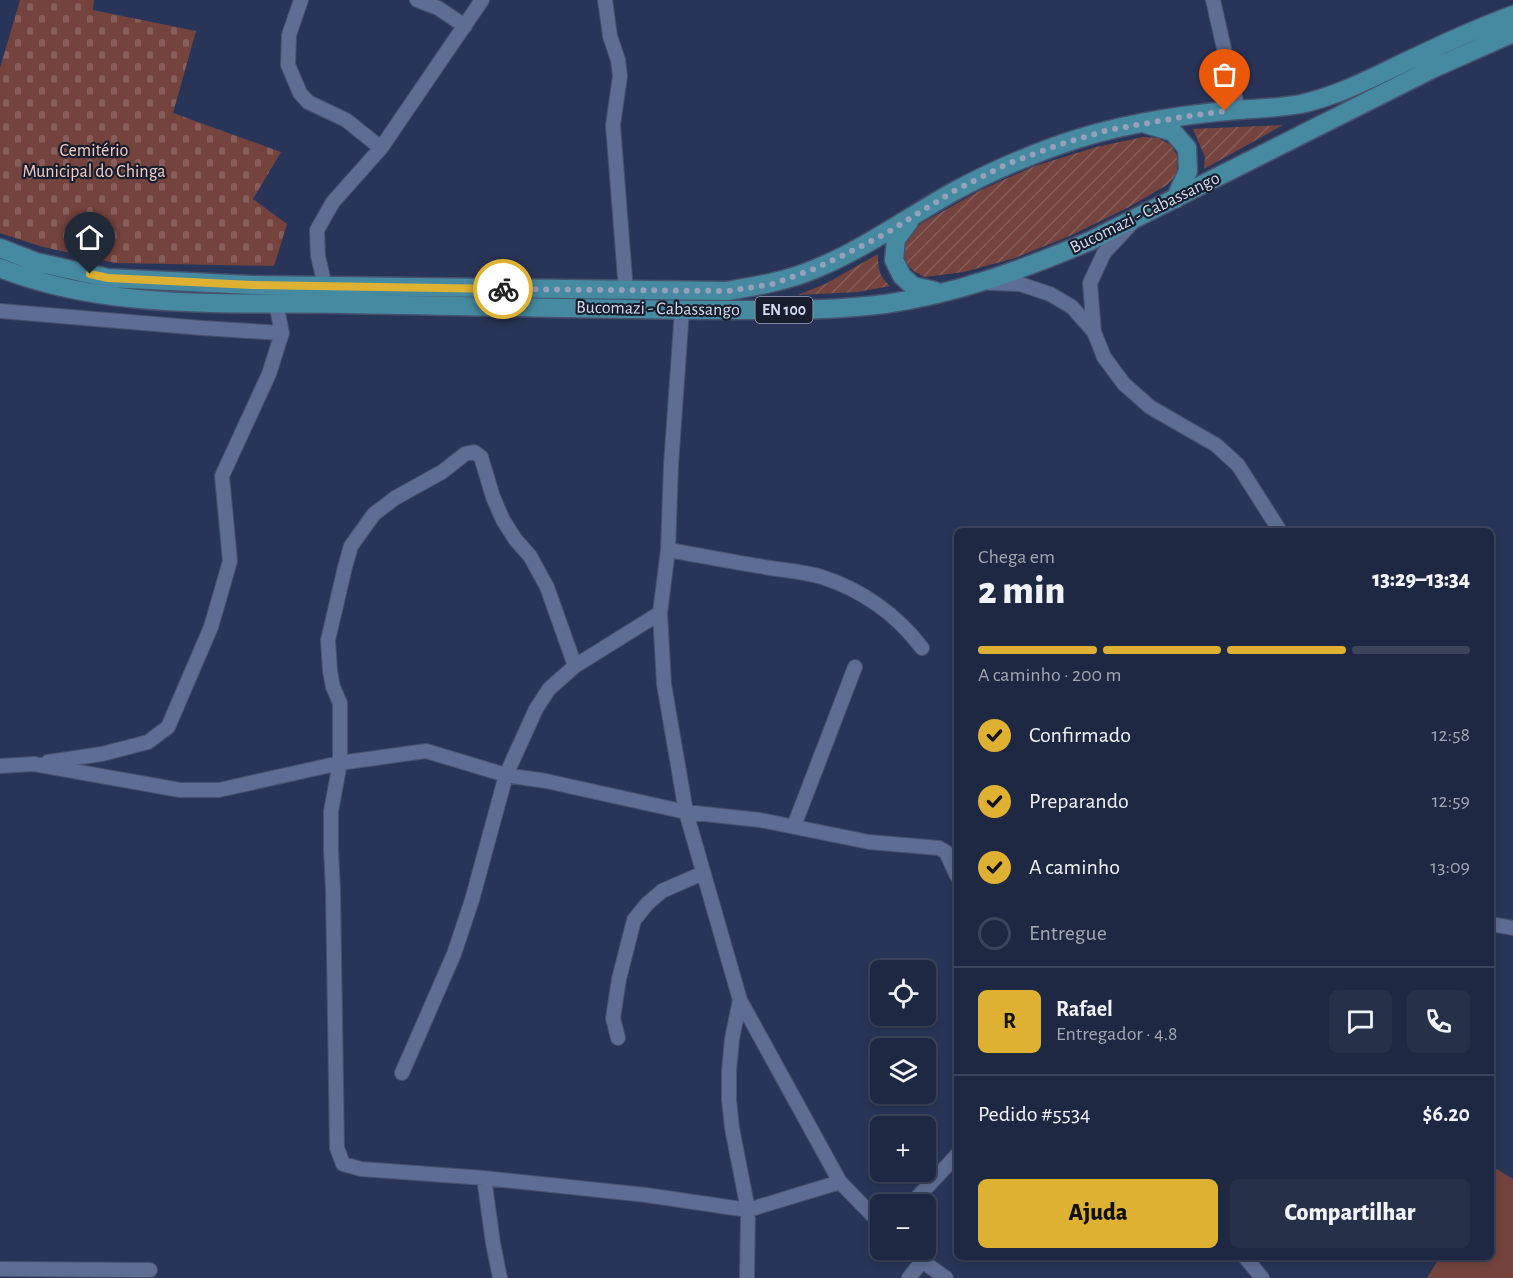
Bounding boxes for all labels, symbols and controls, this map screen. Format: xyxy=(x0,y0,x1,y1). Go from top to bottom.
pin xyxy=(1199,49,1250,111)
icon: bag xyxy=(1208,58,1241,91)
park label: Cemitério Municipal do Chinga xyxy=(22,142,166,181)
street label: Bucomazi - Cabassango xyxy=(1067,169,1223,257)
pin xyxy=(64,212,115,274)
icon: home xyxy=(73,221,106,254)
courier xyxy=(473,259,533,319)
icon: bike xyxy=(487,273,520,306)
road number: EN 100 xyxy=(756,297,812,323)
street label: Bucomazi - Cabassango xyxy=(576,299,740,319)
text: Chega em xyxy=(978,547,1055,567)
text: 13:29–13:34 xyxy=(1372,568,1470,590)
text: 2 min xyxy=(978,572,1065,611)
text: A caminho · 200 m xyxy=(978,665,1121,685)
icon: check xyxy=(978,719,1011,752)
text: Confirmado xyxy=(1029,724,1131,746)
text: 12:58 xyxy=(1432,725,1470,745)
icon: check xyxy=(978,785,1011,818)
text: Preparando xyxy=(1029,790,1129,812)
text: 12:59 xyxy=(1432,791,1470,811)
icon: check xyxy=(978,851,1011,884)
text: A caminho xyxy=(1029,856,1120,878)
text: 13:09 xyxy=(1430,857,1470,877)
text: Entregue xyxy=(1029,922,1107,944)
map controls xyxy=(870,960,936,1260)
button: locate xyxy=(870,960,936,1026)
button: chat xyxy=(1329,990,1392,1053)
button: phone xyxy=(1407,990,1470,1053)
text: Rafael xyxy=(1056,998,1113,1020)
text: R xyxy=(1003,1010,1016,1032)
text: Entregador · 4.8 xyxy=(1056,1024,1178,1044)
button: layers xyxy=(870,1038,936,1104)
text: Pedido #5534 xyxy=(978,1103,1091,1125)
text: $6.20 xyxy=(1423,1103,1470,1125)
button: + xyxy=(870,1116,936,1182)
button: Ajuda xyxy=(978,1179,1218,1248)
button: Compartilhar xyxy=(1230,1179,1470,1248)
button: − xyxy=(870,1194,936,1260)

